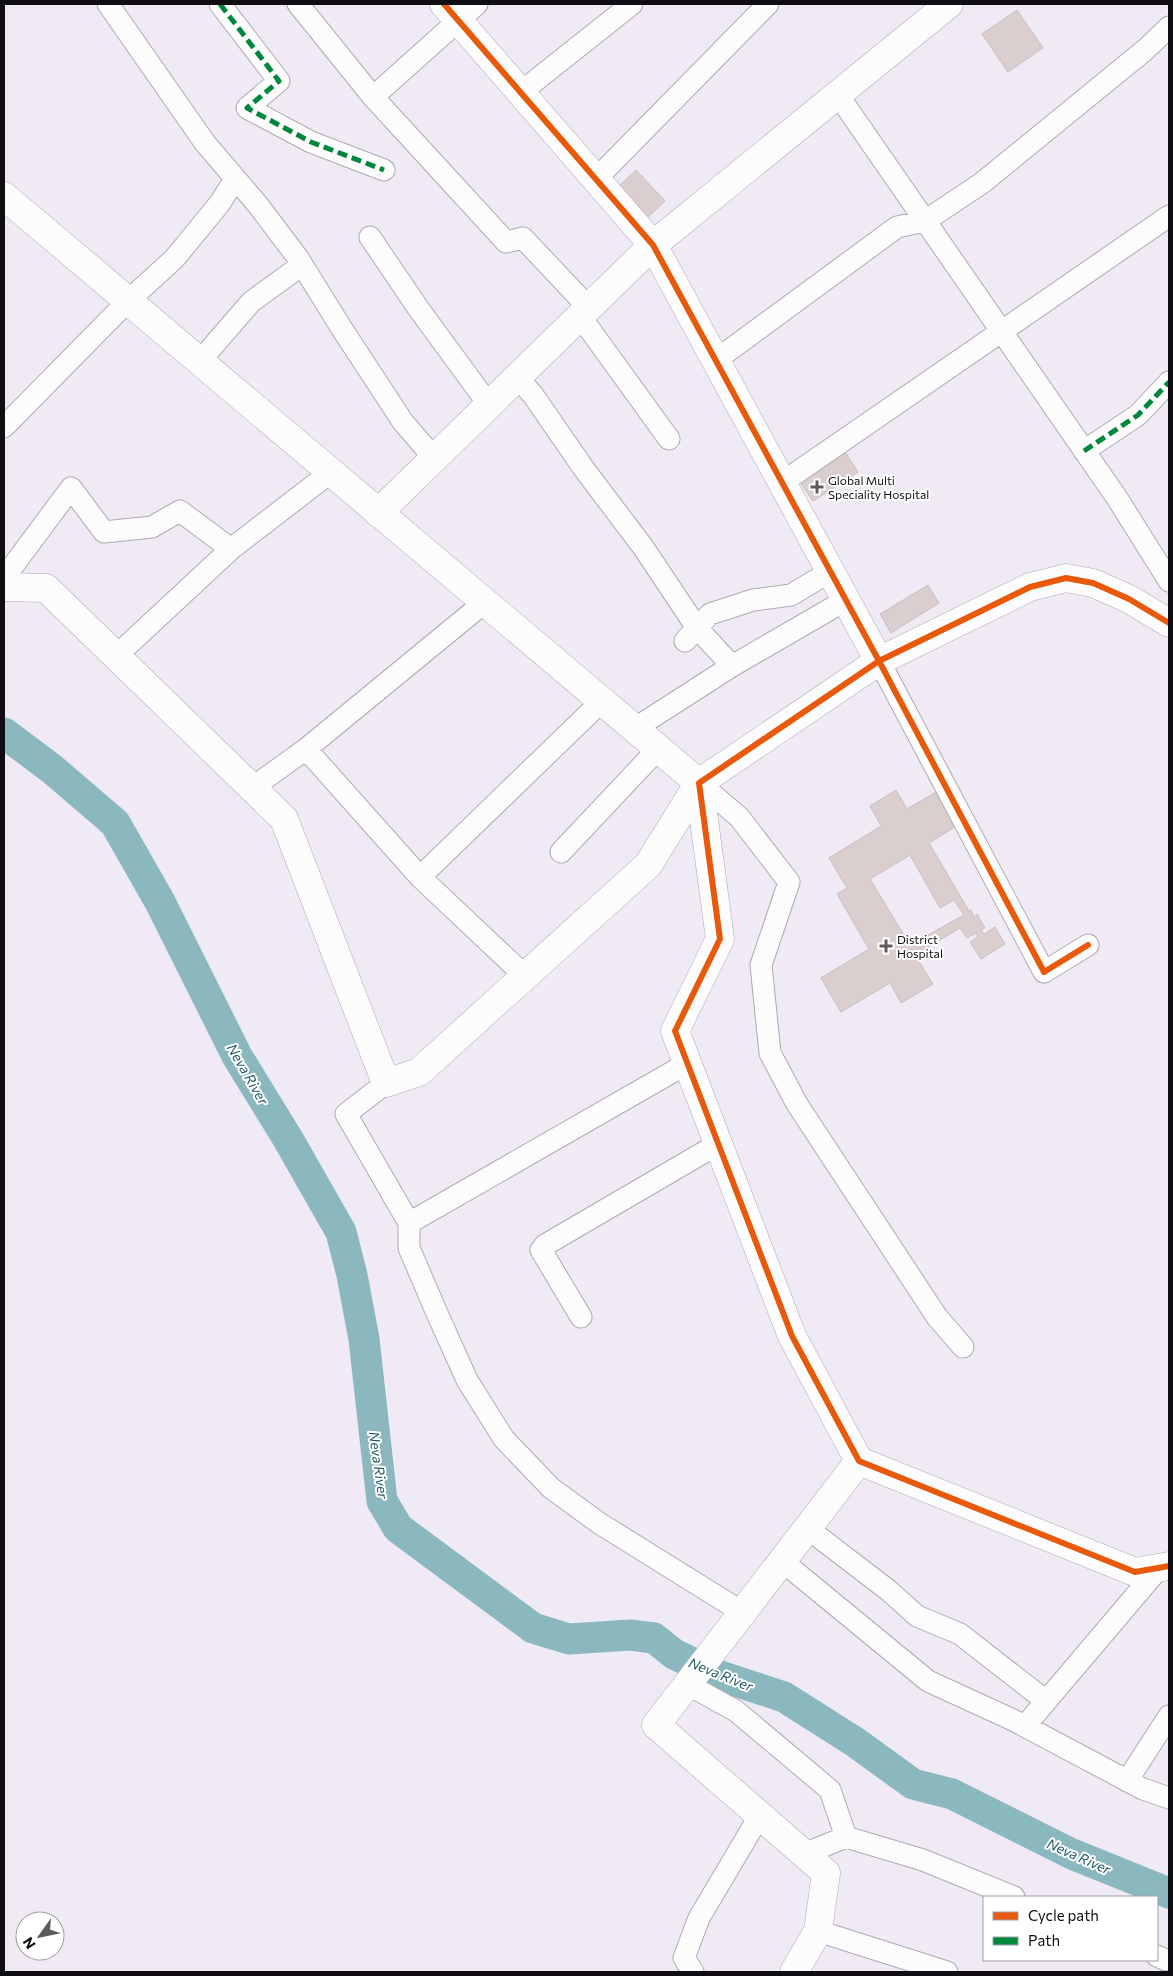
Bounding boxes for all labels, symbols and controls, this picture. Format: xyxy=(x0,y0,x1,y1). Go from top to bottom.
place label: Global Multi Speciality Hospital xyxy=(828,473,929,501)
marker: Global Multi Speciality Hospital xyxy=(810,480,824,494)
place label: District Hospital xyxy=(897,932,943,960)
marker: District Hospital xyxy=(879,939,893,953)
water label: Neva River xyxy=(224,1040,273,1108)
water label: Neva River xyxy=(366,1430,392,1500)
water label: Neva River xyxy=(686,1653,756,1695)
water label: Neva River xyxy=(1045,1834,1114,1878)
legend xyxy=(983,1896,1158,1961)
text: Cycle path xyxy=(1028,1906,1099,1924)
north arrow xyxy=(15,1911,65,1961)
text: Path xyxy=(1028,1931,1060,1949)
text: N xyxy=(19,1934,39,1952)

